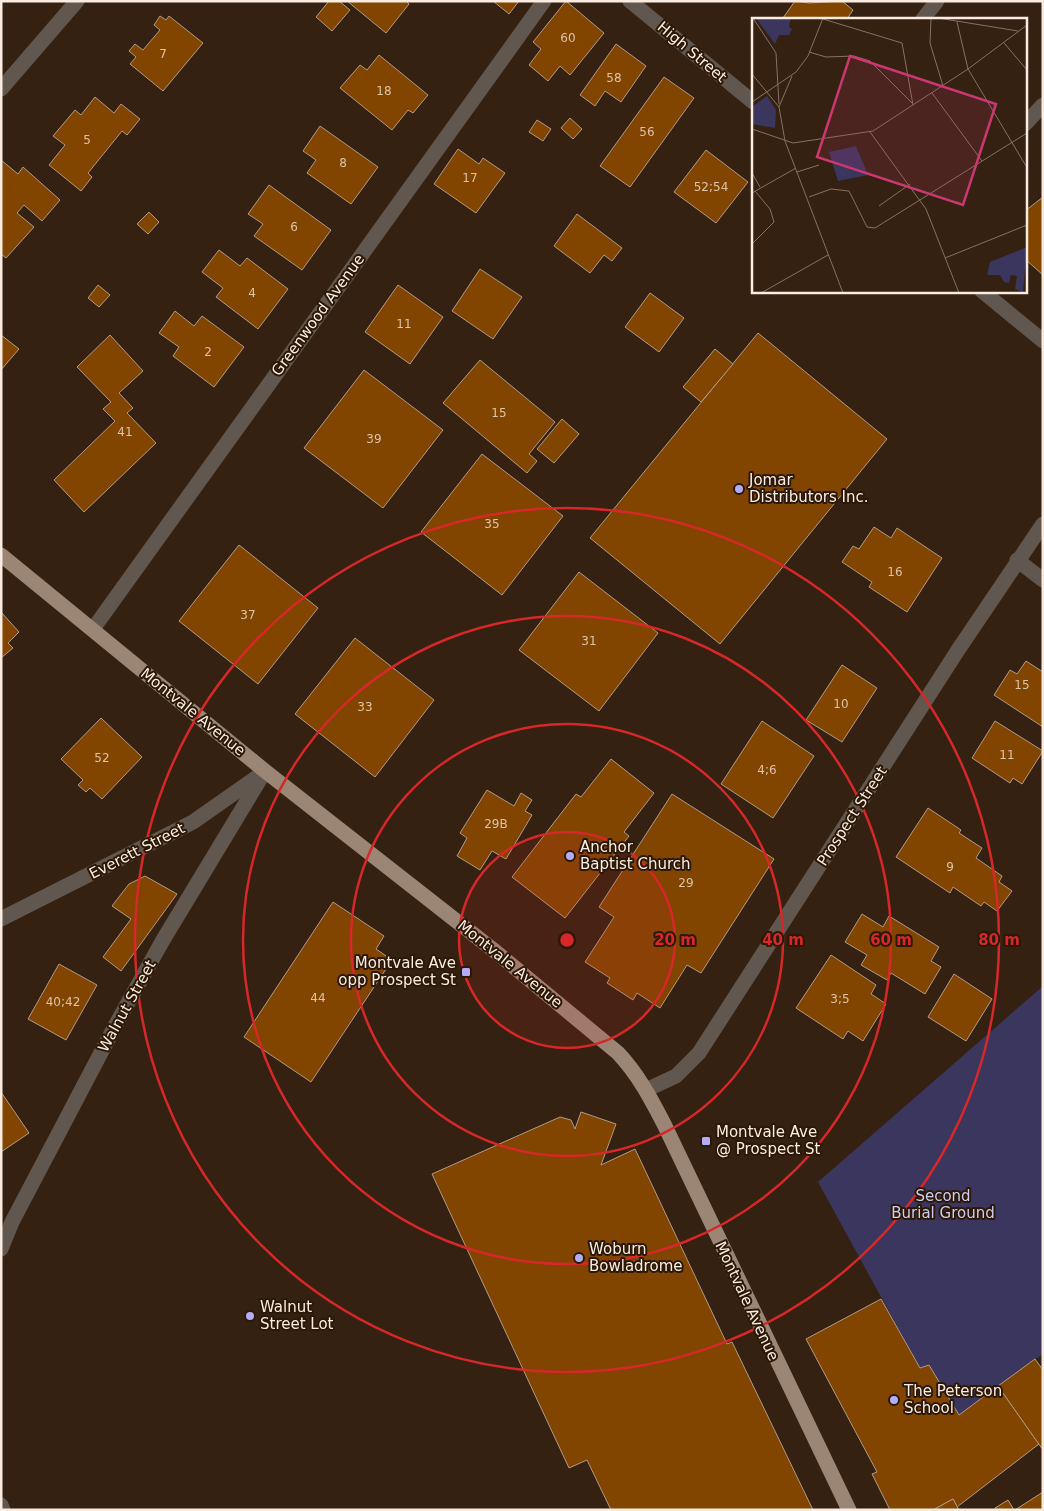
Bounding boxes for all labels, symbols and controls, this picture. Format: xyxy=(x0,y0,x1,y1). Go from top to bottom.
street label: High Street xyxy=(654,18,730,86)
inset map xyxy=(752,18,1026,292)
house number: 60 xyxy=(560,31,576,45)
house number: 7 xyxy=(159,47,167,61)
house number: 58 xyxy=(606,71,622,85)
house number: 18 xyxy=(376,84,392,98)
house number: 56 xyxy=(639,125,655,139)
house number: 5 xyxy=(83,133,91,147)
house number: 8 xyxy=(339,156,347,170)
house number: 17 xyxy=(462,171,478,185)
house number: 52;54 xyxy=(694,180,728,194)
house number: 6 xyxy=(290,220,298,234)
street label: Greenwood Avenue xyxy=(268,251,368,379)
house number: 4 xyxy=(248,286,256,300)
house number: 11 xyxy=(396,317,412,331)
house number: 2 xyxy=(204,345,212,359)
house number: 15 xyxy=(491,406,507,420)
house number: 41 xyxy=(117,425,133,439)
house number: 39 xyxy=(366,432,382,446)
place label: Jomar Distributors Inc. xyxy=(748,471,869,506)
marker: Jomar Distributors Inc. xyxy=(733,483,745,495)
house number: 35 xyxy=(484,517,500,531)
house number: 16 xyxy=(887,565,903,579)
house number: 37 xyxy=(240,608,256,622)
house number: 31 xyxy=(581,634,597,648)
street label: Montvale Avenue xyxy=(137,664,249,760)
house number: 15 xyxy=(1014,678,1030,692)
house number: 10 xyxy=(833,697,849,711)
house number: 33 xyxy=(357,700,373,714)
house number: 11 xyxy=(999,748,1015,762)
house number: 52 xyxy=(94,751,110,765)
house number: 4;6 xyxy=(757,763,777,777)
street label: Prospect Street xyxy=(813,763,891,869)
house number: 29B xyxy=(484,817,508,831)
street label: Everett Street xyxy=(86,819,188,883)
place label: Anchor Baptist Church xyxy=(580,838,691,873)
marker: Anchor Baptist Church xyxy=(564,850,576,862)
house number: 9 xyxy=(946,860,954,874)
house number: 29 xyxy=(678,876,694,890)
street label: Montvale Avenue xyxy=(454,916,566,1012)
centre of rings xyxy=(558,931,576,949)
text: 20 m xyxy=(654,931,696,949)
text: 40 m xyxy=(762,931,804,949)
text: 60 m xyxy=(870,931,912,949)
text: 80 m xyxy=(978,931,1020,949)
place label: Montvale Ave opp Prospect St xyxy=(338,954,456,989)
street label: Walnut Street xyxy=(94,957,160,1055)
marker: Montvale Ave opp Prospect St xyxy=(460,966,472,978)
house number: 44 xyxy=(310,991,326,1005)
house number: 3;5 xyxy=(830,992,850,1006)
house number: 40;42 xyxy=(46,995,80,1009)
place label: Montvale Ave @ Prospect St xyxy=(716,1123,821,1158)
marker: Montvale Ave @ Prospect St xyxy=(700,1135,712,1147)
park label: Second Burial Ground xyxy=(891,1187,995,1222)
street label: Montvale Avenue xyxy=(711,1239,783,1363)
place label: Woburn Bowladrome xyxy=(589,1240,682,1275)
marker: Woburn Bowladrome xyxy=(573,1252,585,1264)
place label: Walnut Street Lot xyxy=(260,1298,334,1333)
marker: Walnut Street Lot xyxy=(244,1310,256,1322)
place label: The Peterson School xyxy=(903,1382,1002,1417)
marker: The Peterson School xyxy=(888,1394,900,1406)

